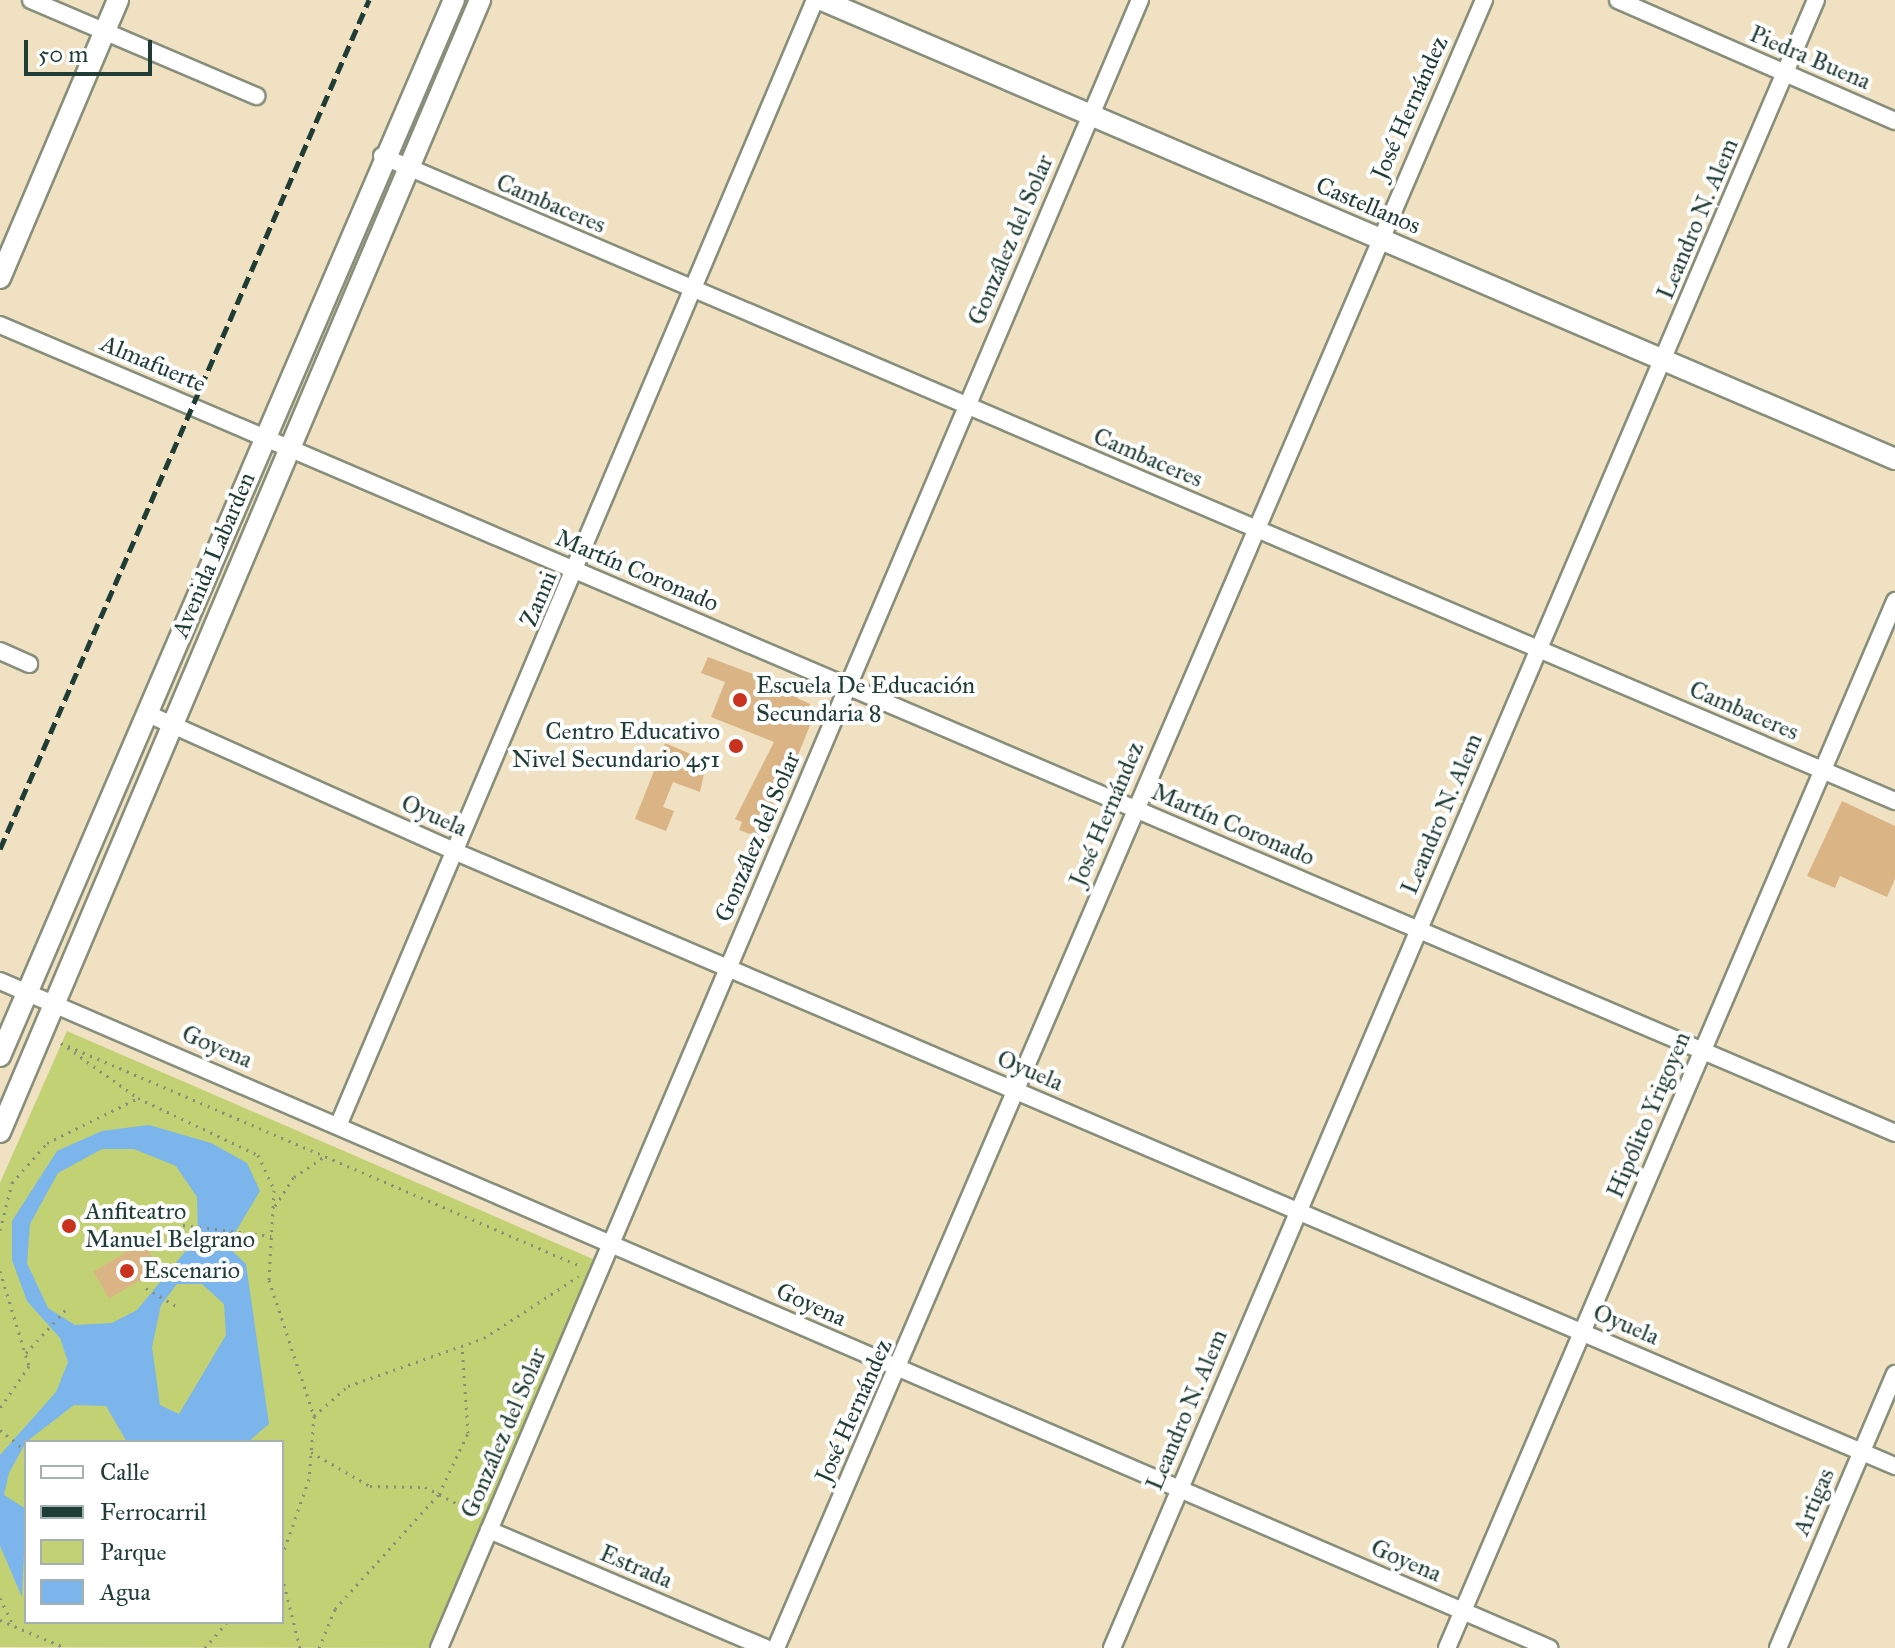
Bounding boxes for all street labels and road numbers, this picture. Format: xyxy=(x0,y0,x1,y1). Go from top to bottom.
street label: Piedra Buena xyxy=(1745,20,1875,96)
street label: José Hernández xyxy=(1365,32,1455,184)
street label: Leandro N. Alem xyxy=(1651,134,1745,304)
street label: González del Solar xyxy=(962,151,1060,329)
street label: Cambaceres xyxy=(492,168,610,240)
street label: Castellanos xyxy=(1311,171,1425,241)
street label: Almafuerte xyxy=(96,329,210,399)
street label: Cambaceres xyxy=(1089,422,1207,494)
street label: Avenida Labarden xyxy=(166,468,262,642)
street label: Martín Coronado xyxy=(551,524,723,618)
street label: Zanni xyxy=(514,567,564,631)
street label: Cambaceres xyxy=(1685,675,1803,747)
street label: Leandro N. Alem xyxy=(1395,729,1489,899)
street label: José Hernández xyxy=(1064,737,1150,891)
street label: González del Solar xyxy=(709,748,807,926)
street label: Martín Coronado xyxy=(1147,778,1319,872)
street label: Oyuela xyxy=(397,789,471,843)
street label: Goyena xyxy=(177,1019,257,1075)
street label: Hipólito Yrigoyen xyxy=(1601,1028,1697,1202)
street label: Oyuela xyxy=(993,1044,1067,1098)
street label: Goyena xyxy=(771,1277,851,1333)
street label: Oyuela xyxy=(1589,1298,1663,1352)
street label: Leandro N. Alem xyxy=(1140,1325,1234,1495)
street label: José Hernández xyxy=(809,1335,899,1487)
street label: González del Solar xyxy=(455,1344,553,1522)
street label: Artigas xyxy=(1787,1464,1841,1540)
street label: Goyena xyxy=(1366,1533,1446,1589)
street label: Estrada xyxy=(596,1539,676,1595)

